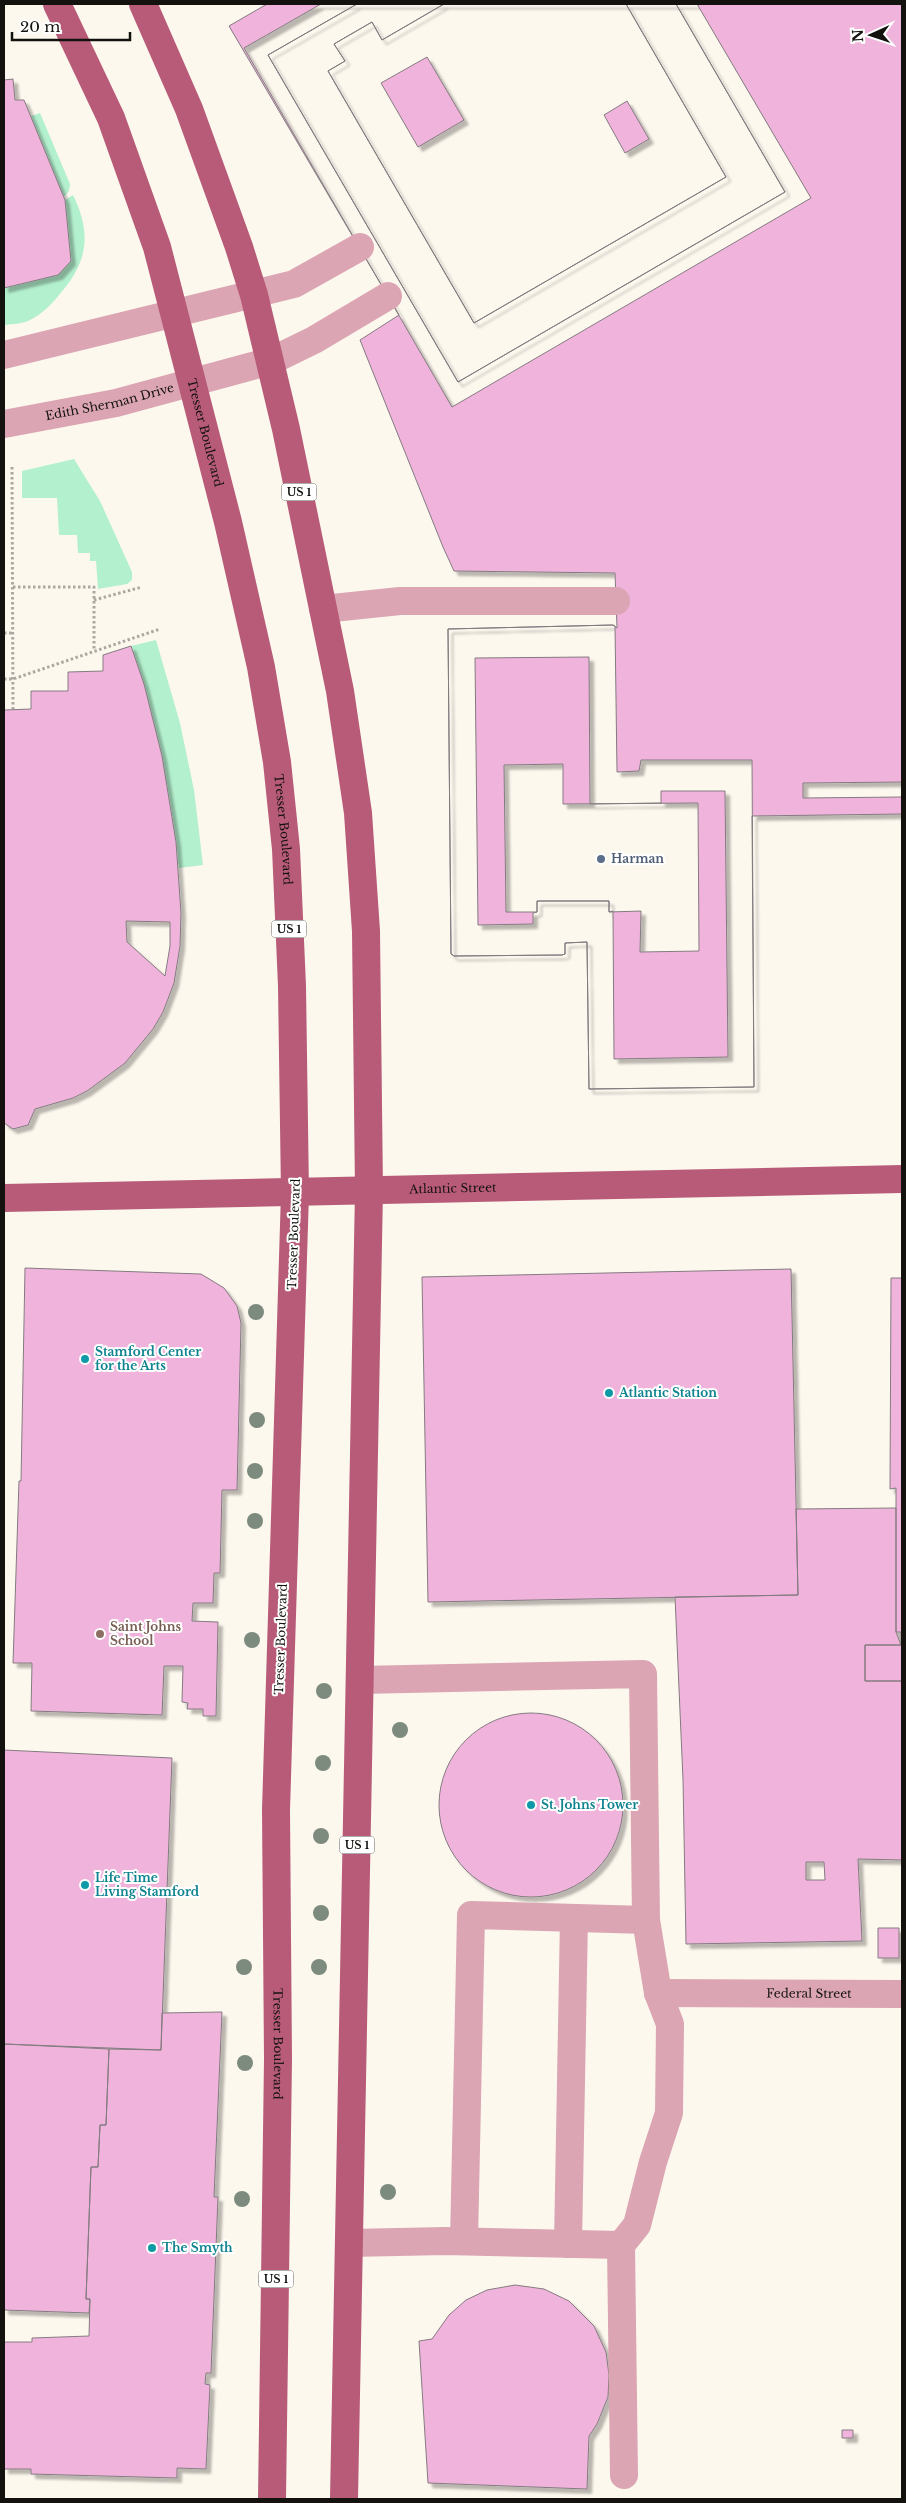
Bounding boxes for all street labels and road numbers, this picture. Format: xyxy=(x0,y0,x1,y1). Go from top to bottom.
street label: Tresser Boulevard xyxy=(184,377,227,488)
street label: Edith Sherman Drive xyxy=(44,380,176,423)
road number: US 1 xyxy=(282,484,316,501)
street label: Tresser Boulevard xyxy=(271,773,296,885)
road number: US 1 xyxy=(272,921,306,938)
street label: Tresser Boulevard xyxy=(284,1178,303,1290)
street label: Atlantic Street xyxy=(408,1180,497,1196)
street label: Tresser Boulevard xyxy=(271,1583,290,1695)
road number: US 1 xyxy=(340,1836,374,1854)
street label: Federal Street xyxy=(766,1985,852,2001)
street label: Tresser Boulevard xyxy=(270,1988,286,2100)
road number: US 1 xyxy=(258,2270,294,2288)

